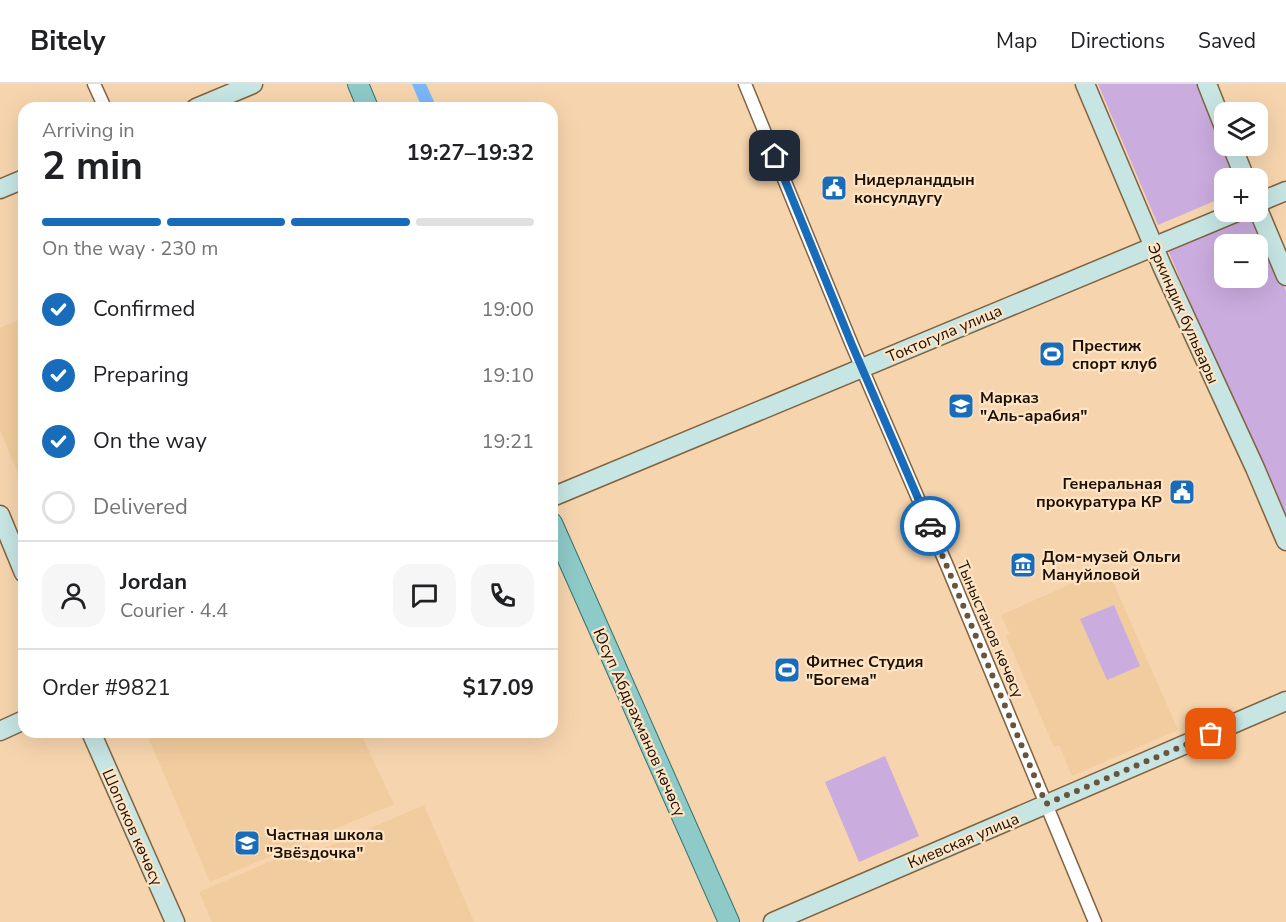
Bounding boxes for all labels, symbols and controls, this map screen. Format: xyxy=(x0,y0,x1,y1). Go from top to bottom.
text: Bitely xyxy=(30,22,106,60)
text: Map xyxy=(996,27,1037,55)
text: Directions xyxy=(1070,27,1165,55)
text: Saved xyxy=(1198,27,1256,55)
map controls xyxy=(1214,102,1268,288)
button: layers xyxy=(1214,102,1268,156)
text: Arriving in xyxy=(42,117,135,144)
pin xyxy=(749,130,800,181)
text: 19:27–19:32 xyxy=(406,138,534,168)
icon: home xyxy=(758,139,791,172)
text: 2 min xyxy=(42,140,143,193)
button: + xyxy=(1214,168,1268,222)
place label: Нидерланддын консулдугу xyxy=(854,169,975,209)
public building icon: Нидерланддын консулдугу xyxy=(819,173,849,203)
button: − xyxy=(1214,234,1268,288)
text: On the way · 230 m xyxy=(42,235,218,262)
street label: Эркиндик бульвары xyxy=(1142,240,1224,387)
icon: check xyxy=(42,293,75,326)
text: Confirmed xyxy=(93,294,195,324)
text: 19:00 xyxy=(481,296,534,323)
street label: Токтогула улица xyxy=(883,300,1005,368)
place label: Престиж спорт клуб xyxy=(1072,335,1157,375)
sports icon: Престиж спорт клуб xyxy=(1037,339,1067,369)
icon: check xyxy=(42,359,75,392)
text: Preparing xyxy=(93,360,189,390)
text: 19:10 xyxy=(481,362,534,389)
place label: Марказ "Аль-арабия" xyxy=(980,387,1087,427)
school or university icon: Марказ "Аль-арабия" xyxy=(946,391,976,421)
icon: check xyxy=(42,425,75,458)
text: On the way xyxy=(93,426,207,456)
text: 19:21 xyxy=(481,428,534,455)
place label: Генеральная прокуратура КР xyxy=(1036,473,1162,513)
public building icon: Генеральная прокуратура КР xyxy=(1167,477,1197,507)
text: Delivered xyxy=(93,492,188,522)
courier xyxy=(900,496,960,556)
icon: car xyxy=(914,510,947,543)
place label: Дом-музей Ольги Мануйловой xyxy=(1042,546,1181,586)
museum icon: Дом-музей Ольги Мануйловой xyxy=(1008,550,1038,580)
street label: Тыныстанов көчөсү xyxy=(951,557,1029,702)
button: person xyxy=(42,564,105,627)
button: chat xyxy=(393,564,456,627)
button: phone xyxy=(471,564,534,627)
text: Jordan xyxy=(120,567,187,597)
text: Courier · 4.4 xyxy=(120,597,228,624)
street label: Юсуп Абдрахманов көчөсү xyxy=(588,625,691,821)
place label: Фитнес Студия "Богема" xyxy=(806,651,924,691)
sports icon: Фитнес Студия "Богема" xyxy=(772,655,802,685)
text: Order #9821 xyxy=(42,673,171,703)
text: $17.09 xyxy=(463,673,534,703)
pin xyxy=(1185,708,1236,759)
icon: bag xyxy=(1194,717,1227,750)
street label: Шопоков көчөсү xyxy=(96,765,168,890)
street label: Киевская улица xyxy=(904,808,1022,874)
place label: Частная школа "Звёздочка" xyxy=(266,824,384,864)
school or university icon: Частная школа "Звёздочка" xyxy=(232,828,262,858)

